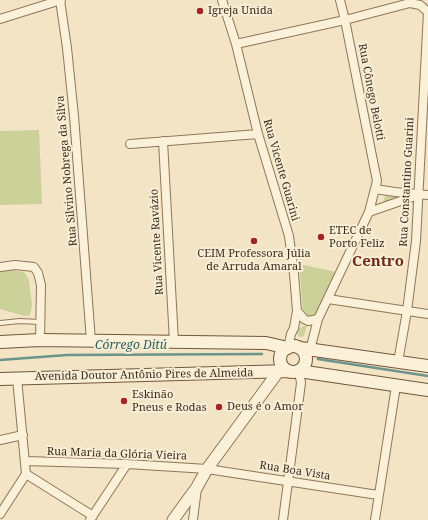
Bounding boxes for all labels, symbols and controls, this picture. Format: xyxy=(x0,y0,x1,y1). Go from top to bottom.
place label: Igreja Unida xyxy=(208,4,273,18)
marker: Igreja Unida xyxy=(195,6,205,16)
street label: Rua Cônego Belotti xyxy=(355,42,387,142)
street label: Rua Silvino Nobrega da Silva xyxy=(54,95,80,247)
street label: Rua Vicente Guarini xyxy=(260,117,302,223)
street label: Rua Constantino Guarini xyxy=(397,117,417,247)
street label: Rua Vicente Ravázio xyxy=(148,188,166,296)
place label: ETEC de Porto Feliz xyxy=(329,224,385,250)
marker: ETEC de Porto Feliz xyxy=(316,232,326,242)
marker: CEIM Professora Júlia de Arruda Amaral xyxy=(249,236,259,246)
place label: CEIM Professora Júlia de Arruda Amaral xyxy=(197,247,311,273)
district label: Centro xyxy=(352,253,404,271)
water label: Córrego Ditú xyxy=(95,339,167,353)
street label: Avenida Doutor Antônio Pires de Almeida xyxy=(35,366,253,384)
place label: Eskinão Pneus e Rodas xyxy=(132,388,207,414)
marker: Eskinão Pneus e Rodas xyxy=(119,396,129,406)
place label: Deus é o Amor xyxy=(227,400,303,414)
marker: Deus é o Amor xyxy=(214,402,224,412)
street label: Rua Maria da Glória Vieira xyxy=(47,445,187,463)
street label: Rua Boa Vista xyxy=(259,459,331,483)

